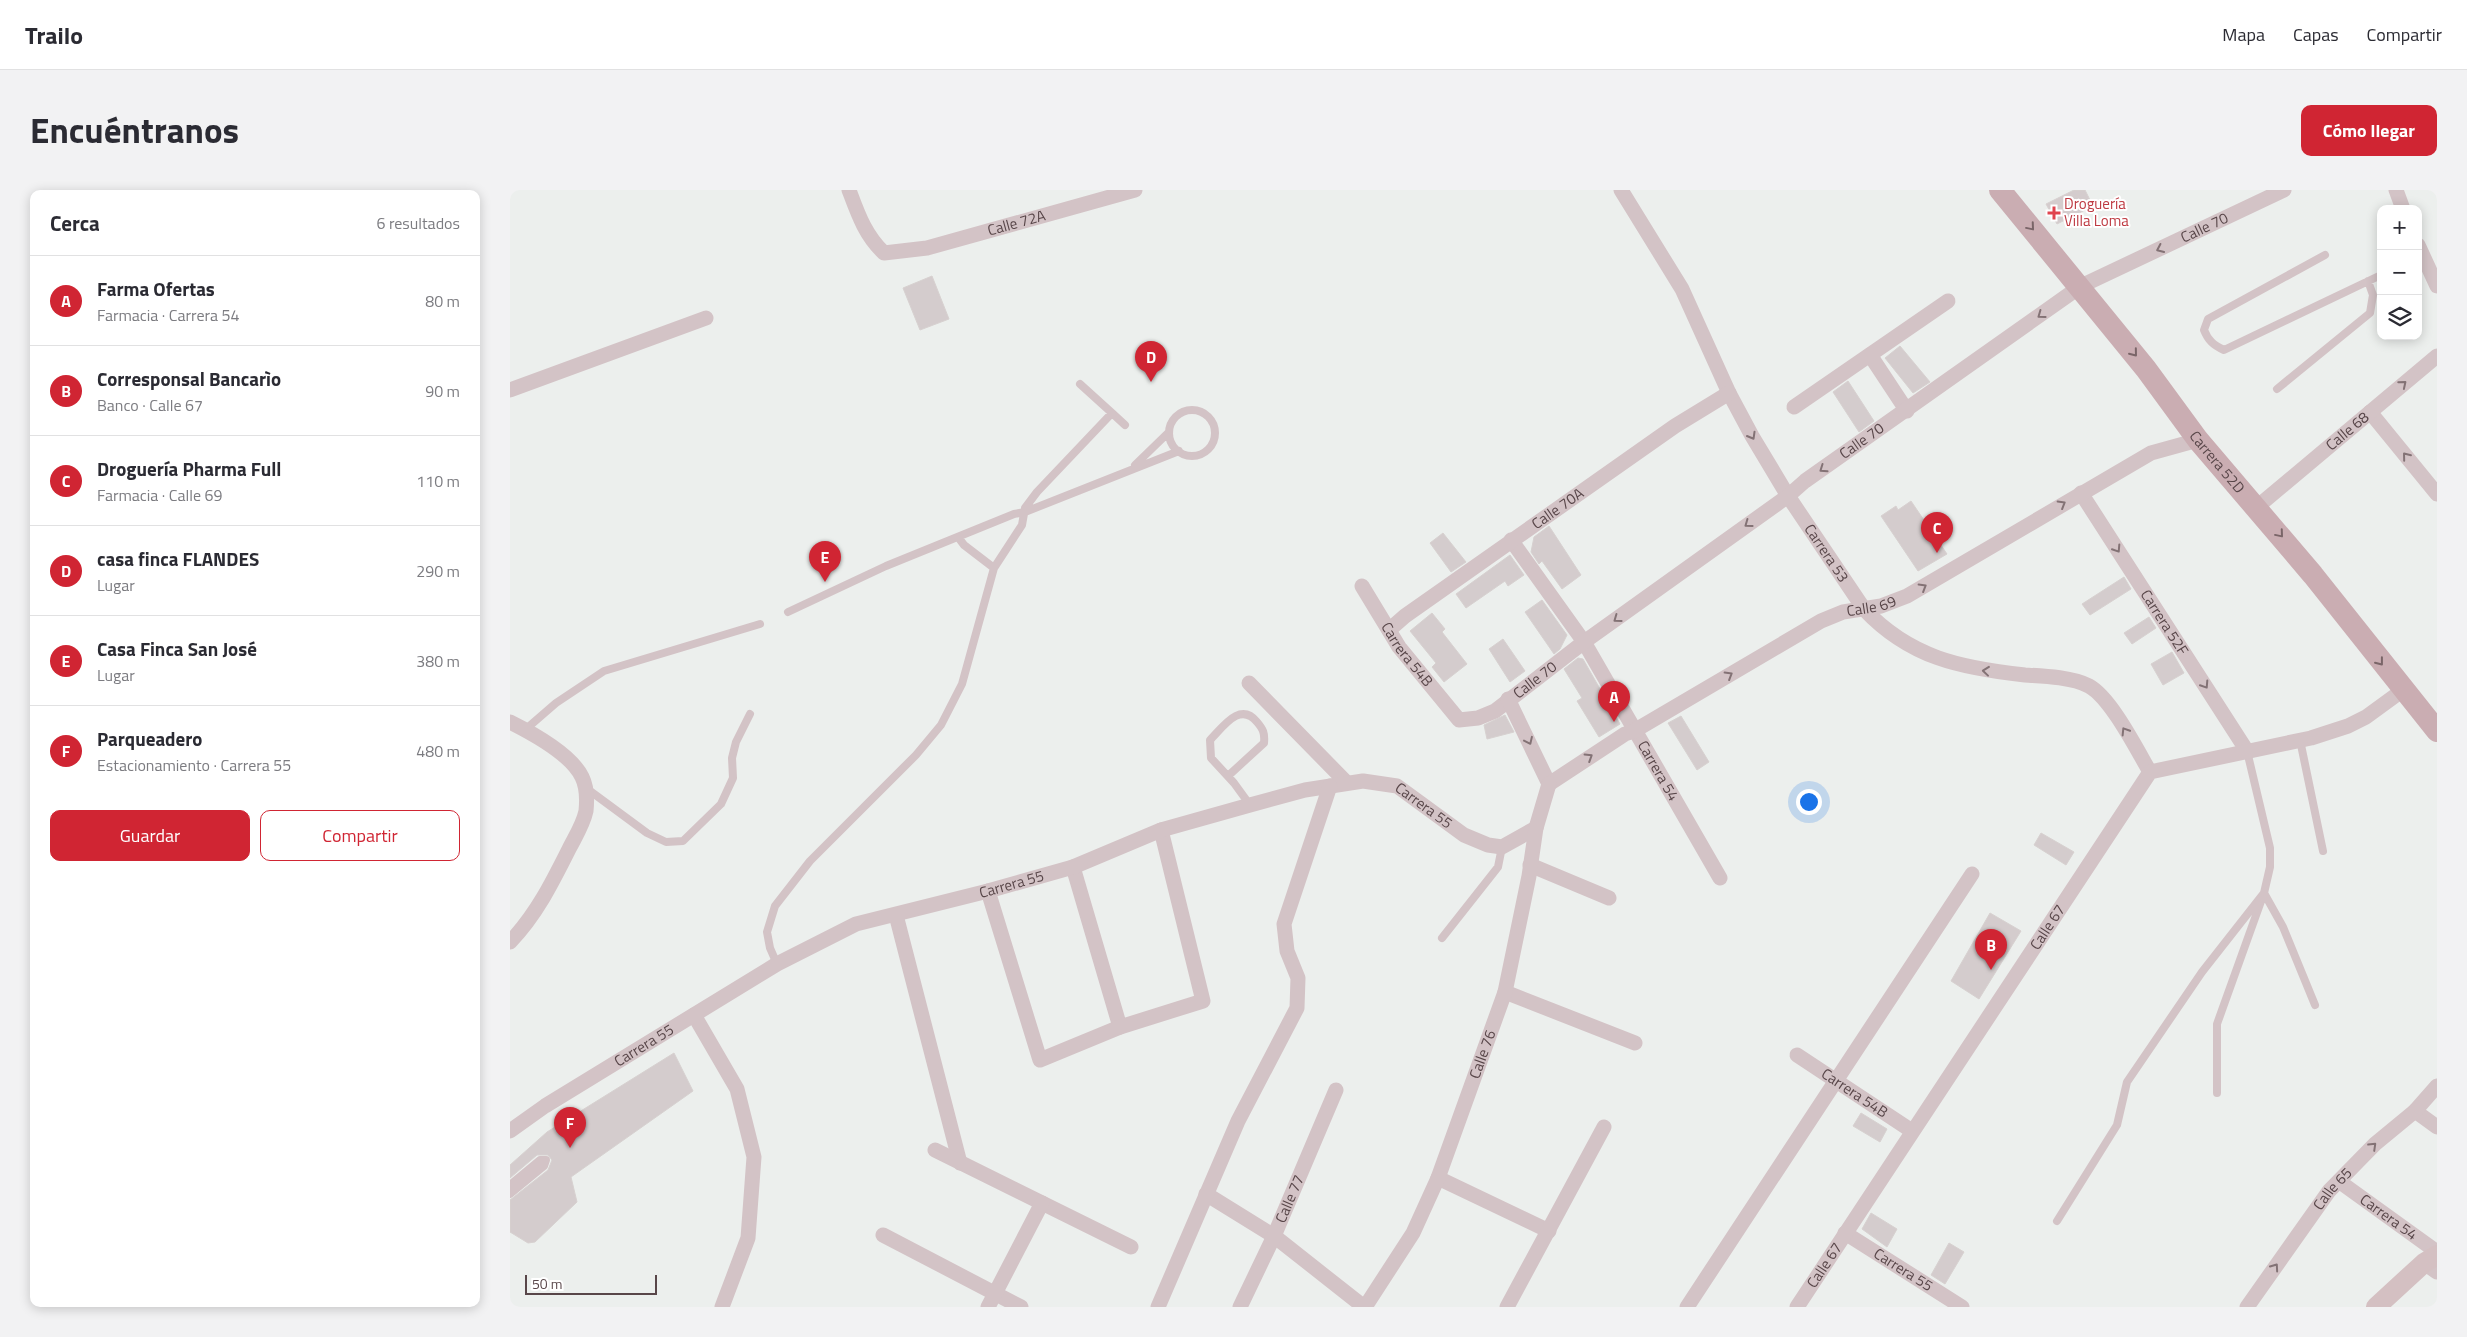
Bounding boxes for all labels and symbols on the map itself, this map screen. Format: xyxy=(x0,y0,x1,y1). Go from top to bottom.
place label: Droguería Villa Loma xyxy=(2064,192,2129,232)
street label: Calle 72A xyxy=(985,204,1048,242)
street label: Calle 70 xyxy=(2177,206,2232,248)
marker: Droguería Villa Loma xyxy=(2048,207,2060,219)
one-way arrow xyxy=(2026,222,2035,231)
one-way arrow xyxy=(2157,242,2166,252)
one-way arrow xyxy=(2037,309,2047,318)
pin: D xyxy=(1135,341,1167,382)
one-way arrow xyxy=(2129,347,2137,356)
one-way arrow xyxy=(2398,380,2407,389)
street label: Calle 68 xyxy=(2320,406,2374,456)
street label: Calle 70 xyxy=(1834,417,1889,464)
street label: Carrera 52D xyxy=(2184,426,2251,498)
one-way arrow xyxy=(1746,430,1756,439)
one-way arrow xyxy=(2403,453,2412,462)
one-way arrow xyxy=(1819,463,1828,472)
street label: Calle 70A xyxy=(1527,482,1588,535)
one-way arrow xyxy=(2057,500,2066,510)
pin: C xyxy=(1921,512,1953,553)
one-way arrow xyxy=(1744,518,1754,527)
street label: Carrera 53 xyxy=(1799,519,1855,587)
one-way arrow xyxy=(2274,529,2283,538)
pin: E xyxy=(809,541,841,582)
one-way arrow xyxy=(2110,543,2120,552)
one-way arrow xyxy=(1917,583,1926,593)
street label: Carrera 52F xyxy=(2135,585,2195,660)
street label: Calle 69 xyxy=(1845,589,1899,622)
one-way arrow xyxy=(1614,614,1623,622)
street label: Carrera 54B xyxy=(1376,618,1439,691)
street label: Calle 70 xyxy=(1508,655,1562,704)
one-way arrow xyxy=(2375,656,2383,665)
one-way arrow xyxy=(1981,666,1989,677)
one-way arrow xyxy=(1724,672,1733,682)
one-way arrow xyxy=(2198,680,2208,689)
pin: A xyxy=(1598,681,1630,722)
one-way arrow xyxy=(2121,727,2131,736)
one-way arrow xyxy=(1522,736,1532,745)
street label: Carrera 54 xyxy=(1632,736,1685,805)
one-way arrow xyxy=(1584,753,1593,763)
street label: Carrera 55 xyxy=(1390,776,1458,834)
your location xyxy=(1796,789,1822,815)
street label: Carrera 55 xyxy=(977,864,1046,904)
street label: Calle 67 xyxy=(2024,900,2071,954)
pin: B xyxy=(1975,929,2007,970)
street label: Carrera 55 xyxy=(609,1018,678,1072)
street label: Calle 76 xyxy=(1463,1027,1501,1082)
street label: Carrera 54B xyxy=(1817,1062,1893,1123)
pin: F xyxy=(554,1107,586,1148)
one-way arrow xyxy=(2367,1143,2376,1152)
street label: Calle 65 xyxy=(2307,1162,2357,1215)
street label: Calle 77 xyxy=(1269,1171,1310,1226)
street label: Carrera 54 xyxy=(2355,1188,2423,1245)
street label: Calle 67 xyxy=(1801,1238,1848,1292)
street label: Carrera 55 xyxy=(1869,1242,1938,1297)
one-way arrow xyxy=(2270,1264,2278,1273)
scale bar xyxy=(525,1272,658,1295)

